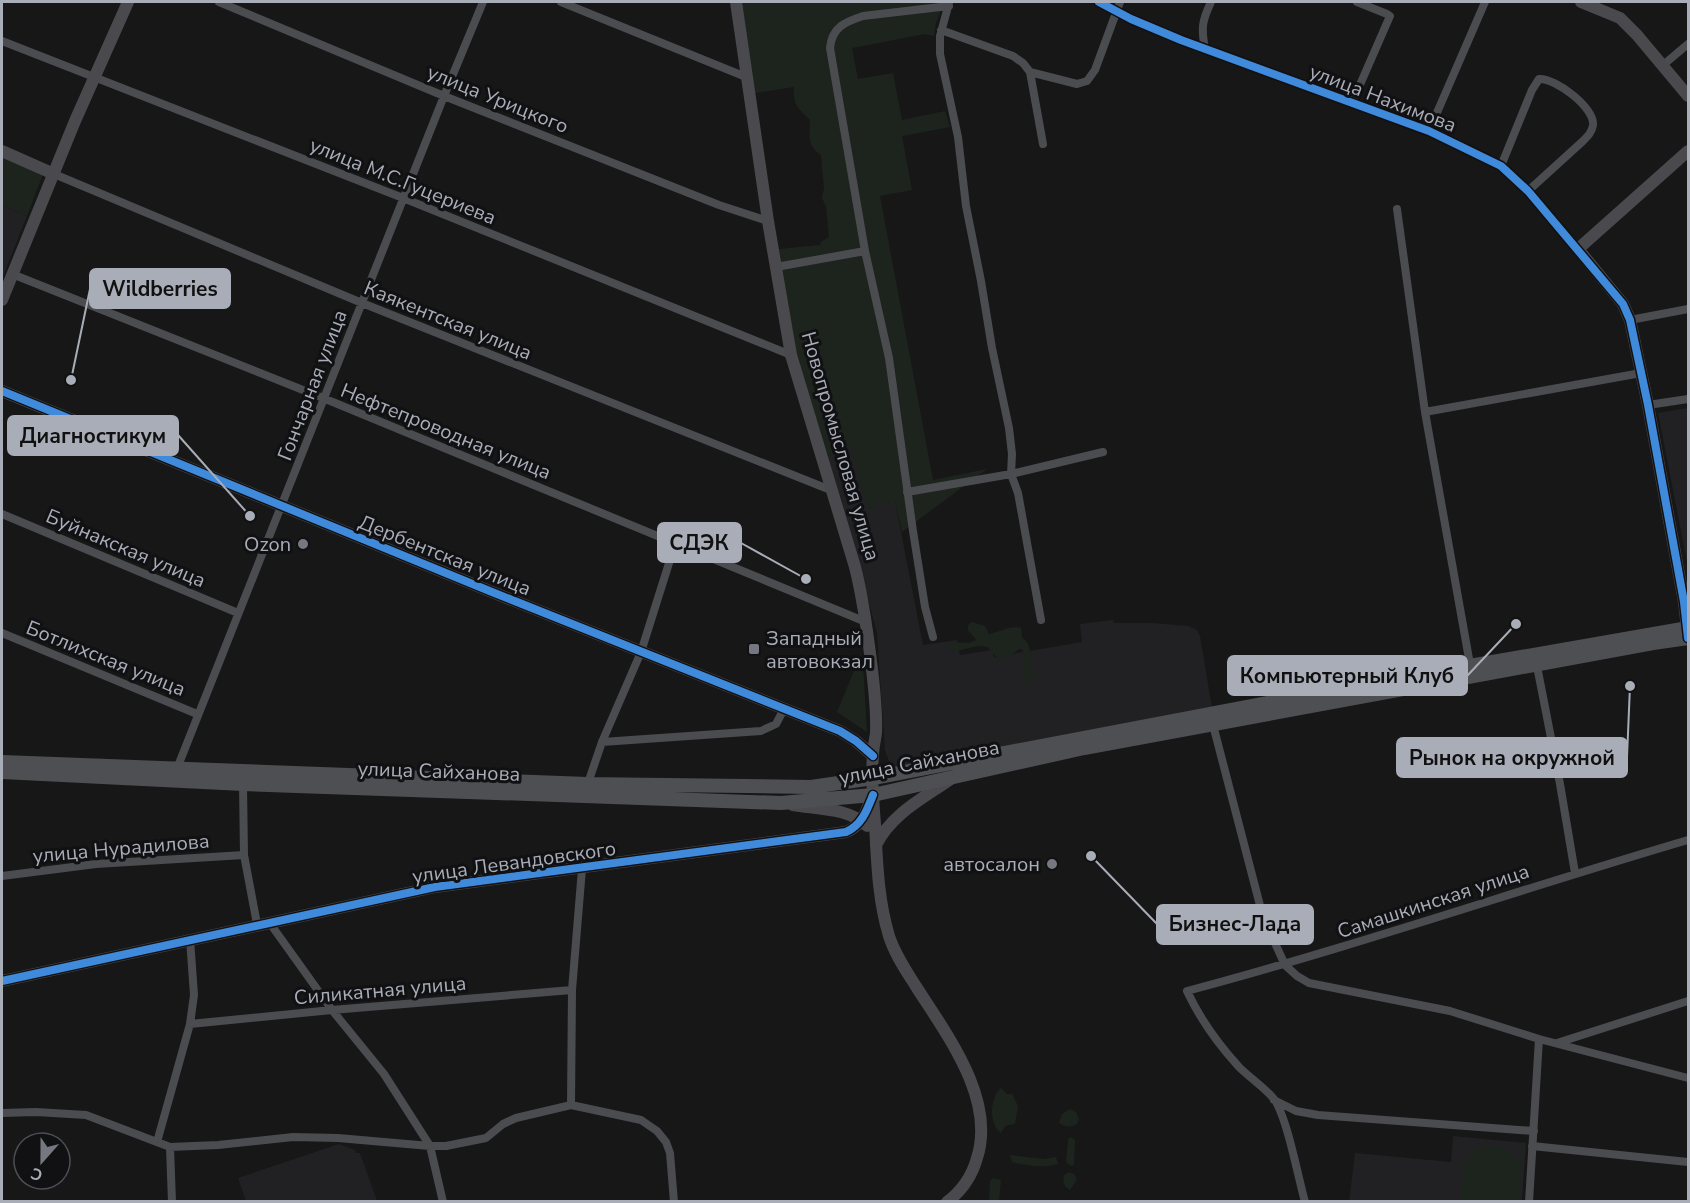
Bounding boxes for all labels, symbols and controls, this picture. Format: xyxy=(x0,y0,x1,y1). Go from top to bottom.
street label: улица Нахимова xyxy=(1305,58,1460,139)
street label: улица Урицкого xyxy=(423,59,572,140)
street label: улица М.С.Гуцериева xyxy=(306,132,500,231)
callout: Wildberries xyxy=(90,269,230,308)
street label: Каякентская улица xyxy=(360,274,536,366)
text: Wildberries xyxy=(102,275,218,303)
street label: Гончарная улица xyxy=(271,306,354,464)
street label: Новопромысловая улица xyxy=(795,328,886,564)
street label: Нефтепроводная улица xyxy=(337,377,555,486)
callout: Диагностикум xyxy=(8,416,178,455)
text: Диагностикум xyxy=(20,422,166,450)
street label: Буйнакская улица xyxy=(42,503,210,594)
street label: Дербентская улица xyxy=(355,509,535,602)
callout: СДЭК xyxy=(658,523,741,562)
text: СДЭК xyxy=(669,529,730,557)
place label: Ozon xyxy=(244,531,291,558)
marker: Ozon xyxy=(296,537,310,551)
street label: Ботлихская улица xyxy=(22,614,189,703)
place label: Западный автовокзал xyxy=(766,625,873,675)
marker: Западный автовокзал xyxy=(747,642,761,656)
callout: Компьютерный Клуб xyxy=(1228,656,1467,695)
text: Компьютерный Клуб xyxy=(1240,662,1454,690)
street label: улица Сайханова xyxy=(837,734,1002,791)
callout: Рынок на окружной xyxy=(1397,738,1627,777)
text: Рынок на окружной xyxy=(1409,744,1615,772)
street label: улица Сайханова xyxy=(357,755,521,788)
street label: улица Нурадилова xyxy=(32,827,211,870)
street label: улица Левандовского xyxy=(410,835,618,890)
place label: автосалон xyxy=(943,851,1040,878)
marker: автосалон xyxy=(1045,857,1059,871)
street label: Самашкинская улица xyxy=(1334,858,1533,945)
callout: Бизнес-Лада xyxy=(1157,905,1313,944)
text: Бизнес-Лада xyxy=(1169,910,1301,938)
street label: Силикатная улица xyxy=(293,970,467,1011)
north arrow xyxy=(12,1131,72,1191)
text: С xyxy=(28,1162,46,1186)

